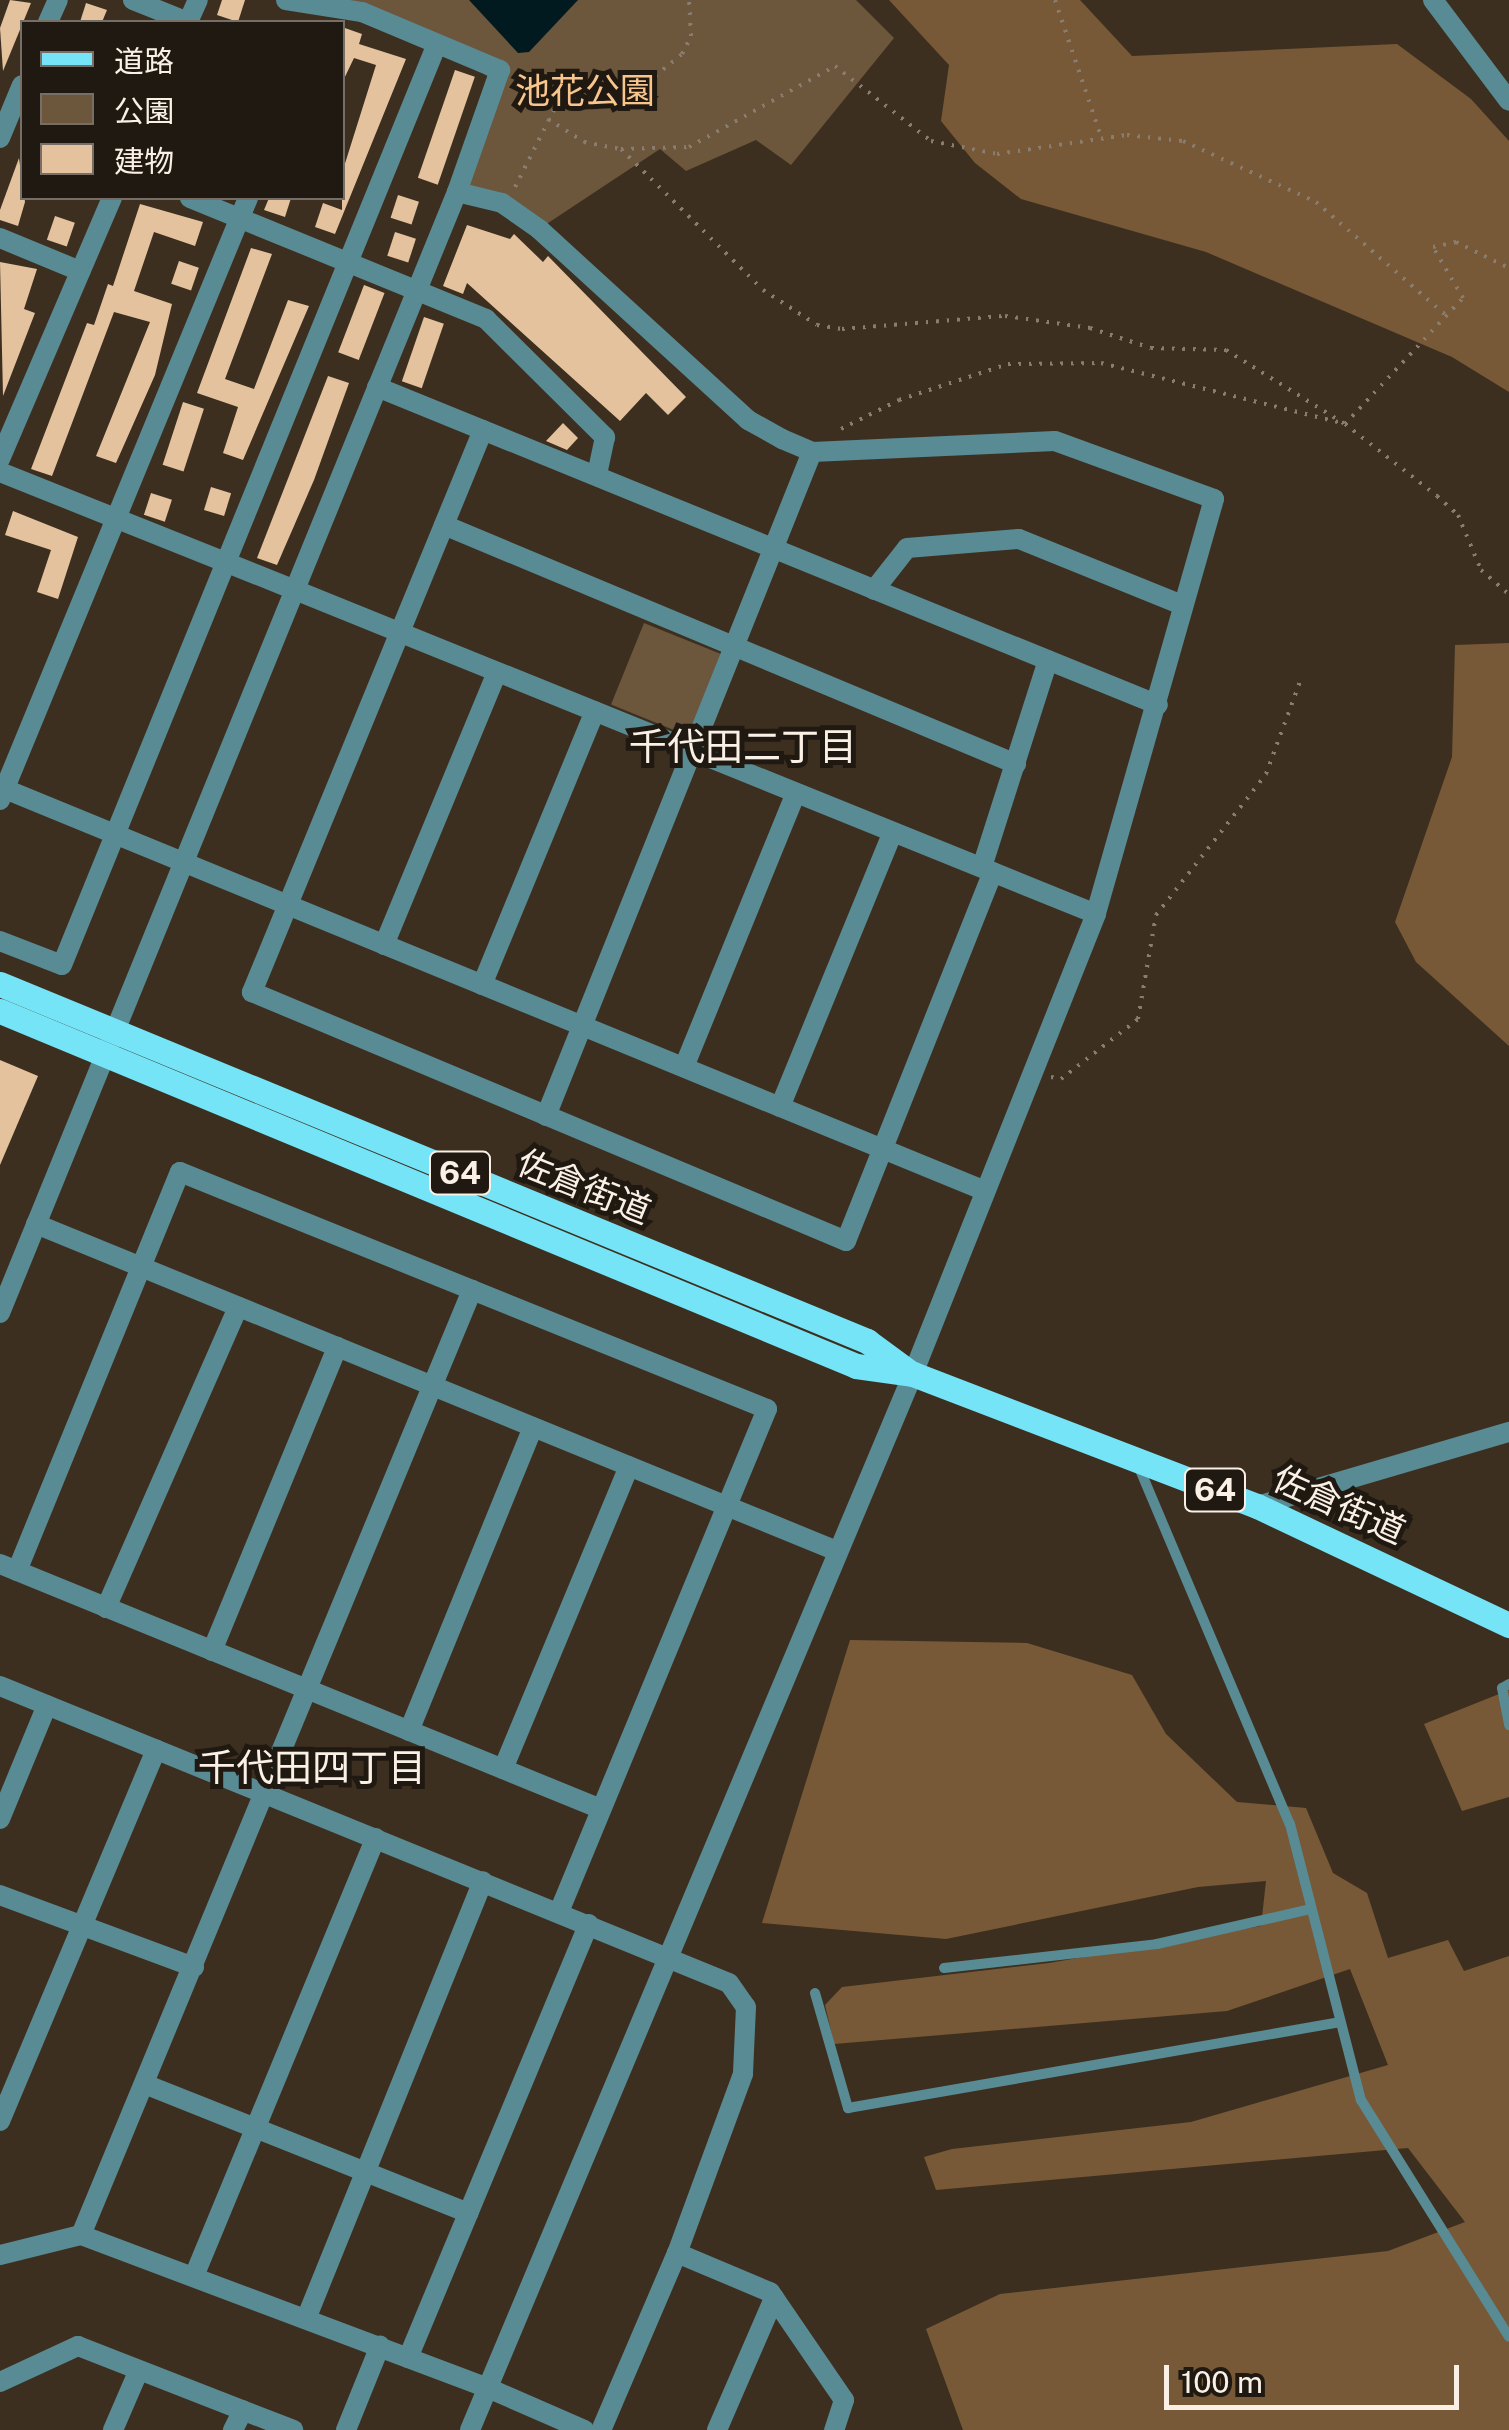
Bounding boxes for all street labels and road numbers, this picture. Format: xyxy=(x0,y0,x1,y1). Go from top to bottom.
street label: 佐倉街道 xyxy=(511,1141,657,1233)
road number: 64 xyxy=(428,1146,492,1200)
street label: 佐倉街道 xyxy=(1267,1457,1411,1553)
road number: 64 xyxy=(1182,1463,1248,1517)

